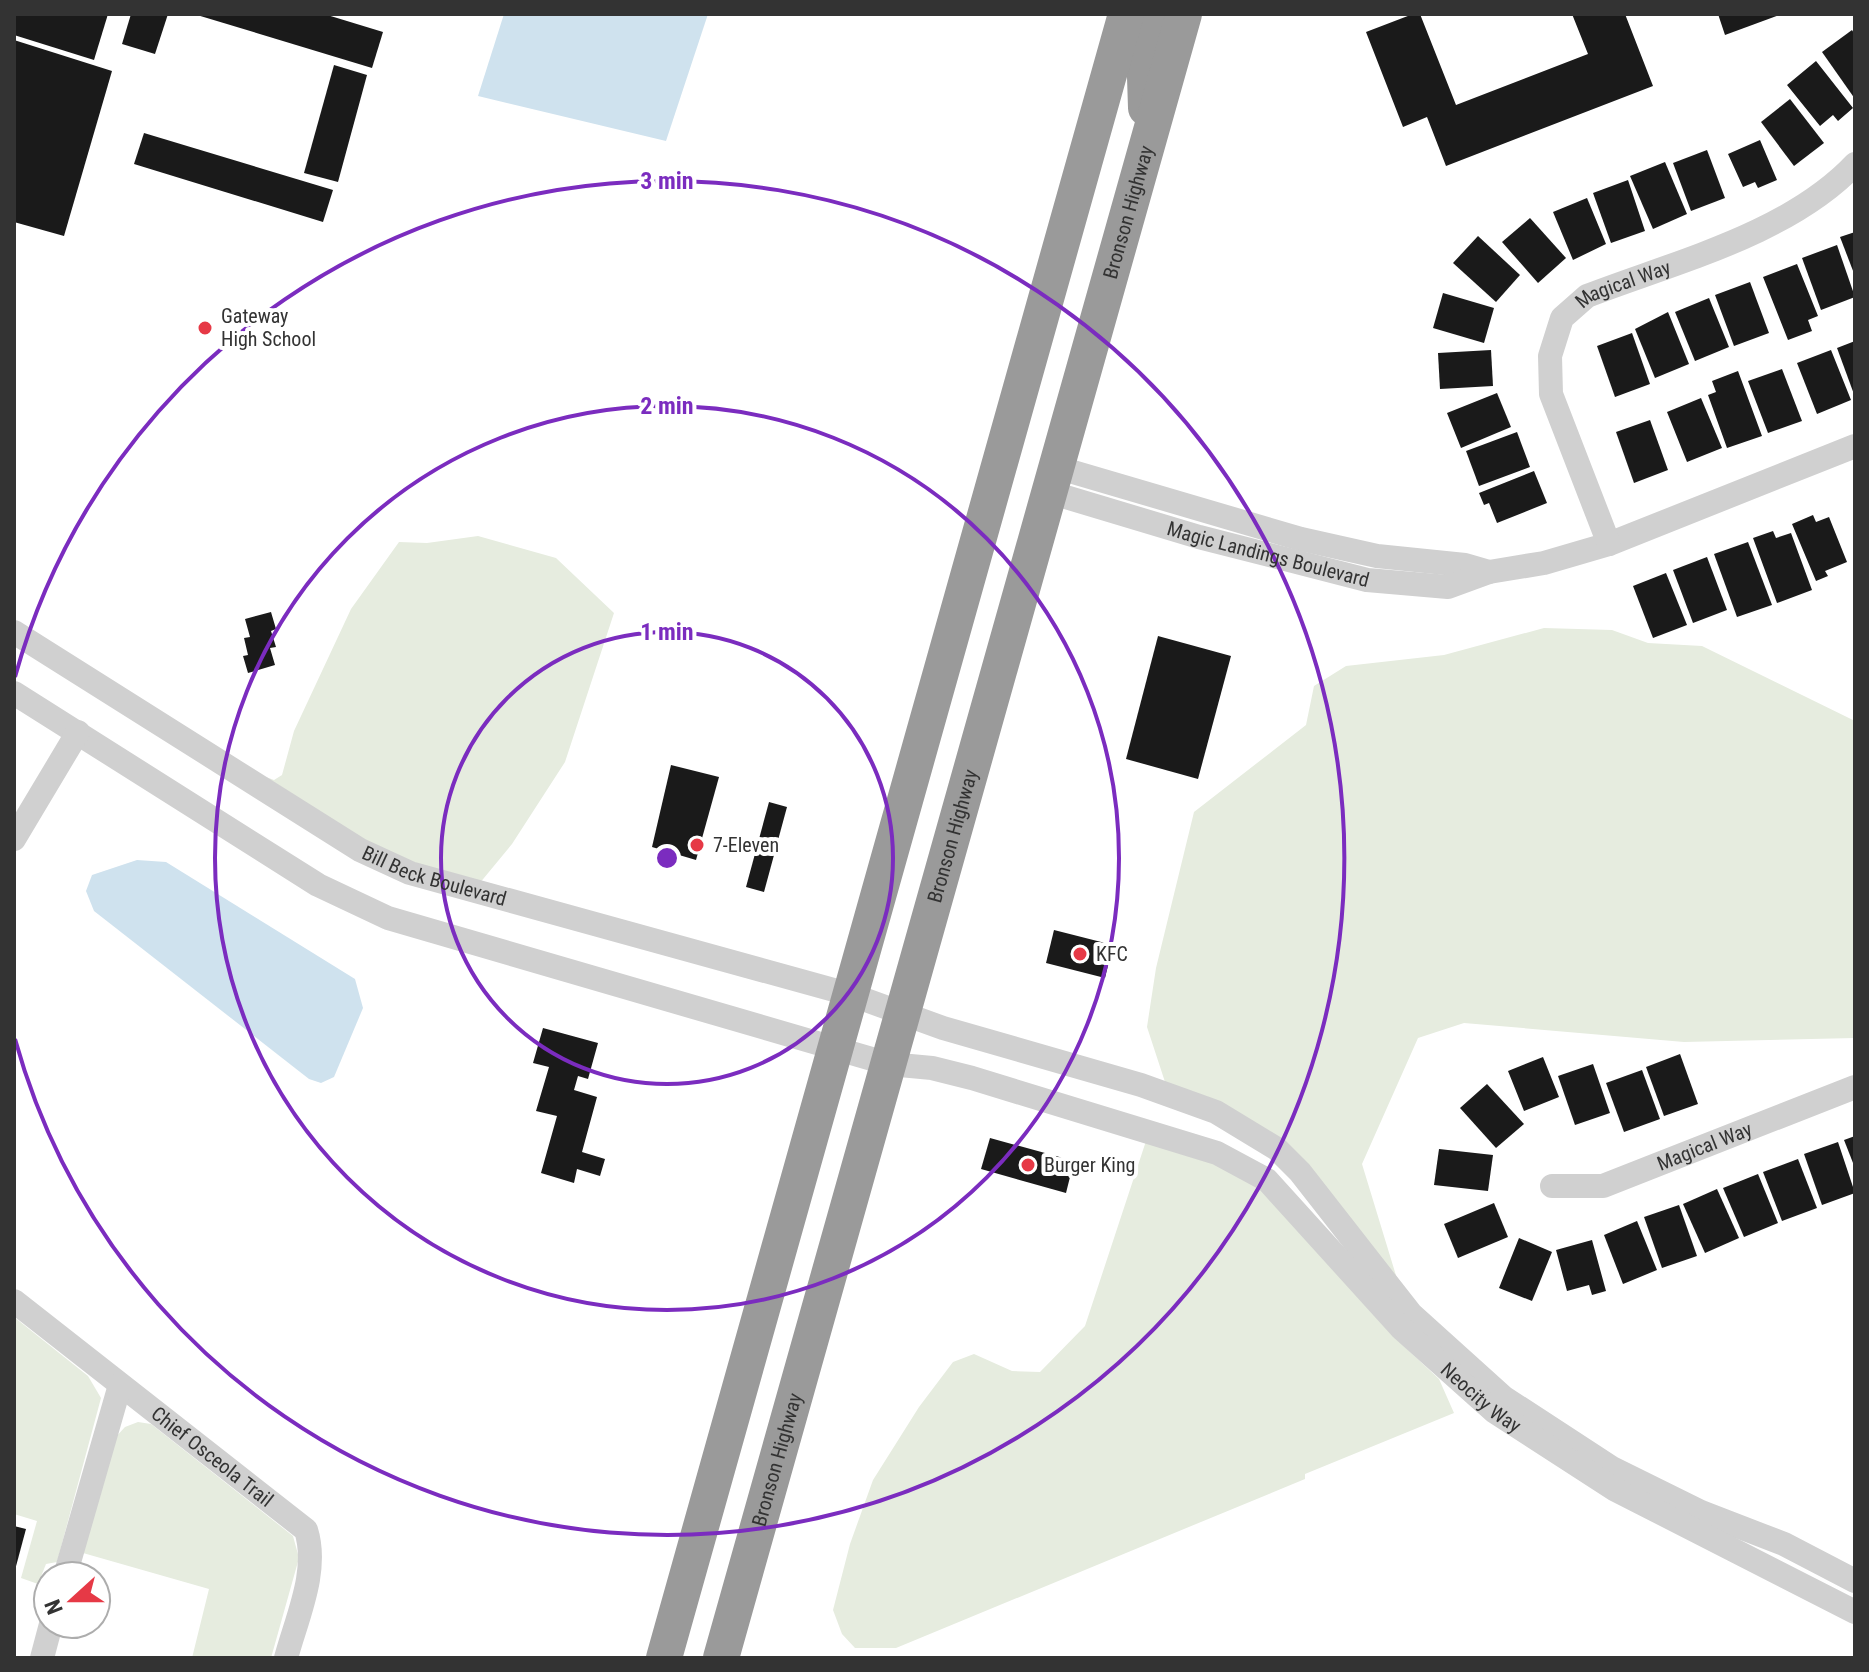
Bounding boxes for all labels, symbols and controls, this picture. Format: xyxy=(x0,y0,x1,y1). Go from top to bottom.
street label: Bronson Highway xyxy=(1098,143,1158,282)
text: 3 min xyxy=(640,167,694,195)
street label: Magical Way xyxy=(1570,255,1674,313)
place label: Gateway High School xyxy=(221,304,316,351)
marker: Gateway High School xyxy=(196,319,214,337)
text: 2 min xyxy=(640,392,694,420)
street label: Magic Landings Boulevard xyxy=(1164,516,1372,592)
text: 1 min xyxy=(640,618,694,646)
street label: Bronson Highway xyxy=(922,767,983,905)
place label: 7-Eleven xyxy=(713,833,779,857)
marker: 7-Eleven xyxy=(688,836,706,854)
street label: Bill Beck Boulevard xyxy=(358,841,509,911)
centre of rings xyxy=(653,844,681,872)
place label: KFC xyxy=(1096,942,1128,966)
marker: KFC xyxy=(1071,945,1089,963)
street label: Magical Way xyxy=(1654,1117,1755,1176)
place label: Burger King xyxy=(1044,1153,1135,1177)
marker: Burger King xyxy=(1019,1156,1037,1174)
street label: Neocity Way xyxy=(1436,1357,1526,1438)
street label: Bronson Highway xyxy=(747,1390,807,1529)
street label: Chief Osceola Trail xyxy=(147,1401,278,1512)
north arrow xyxy=(32,1560,112,1640)
text: N xyxy=(40,1596,68,1618)

